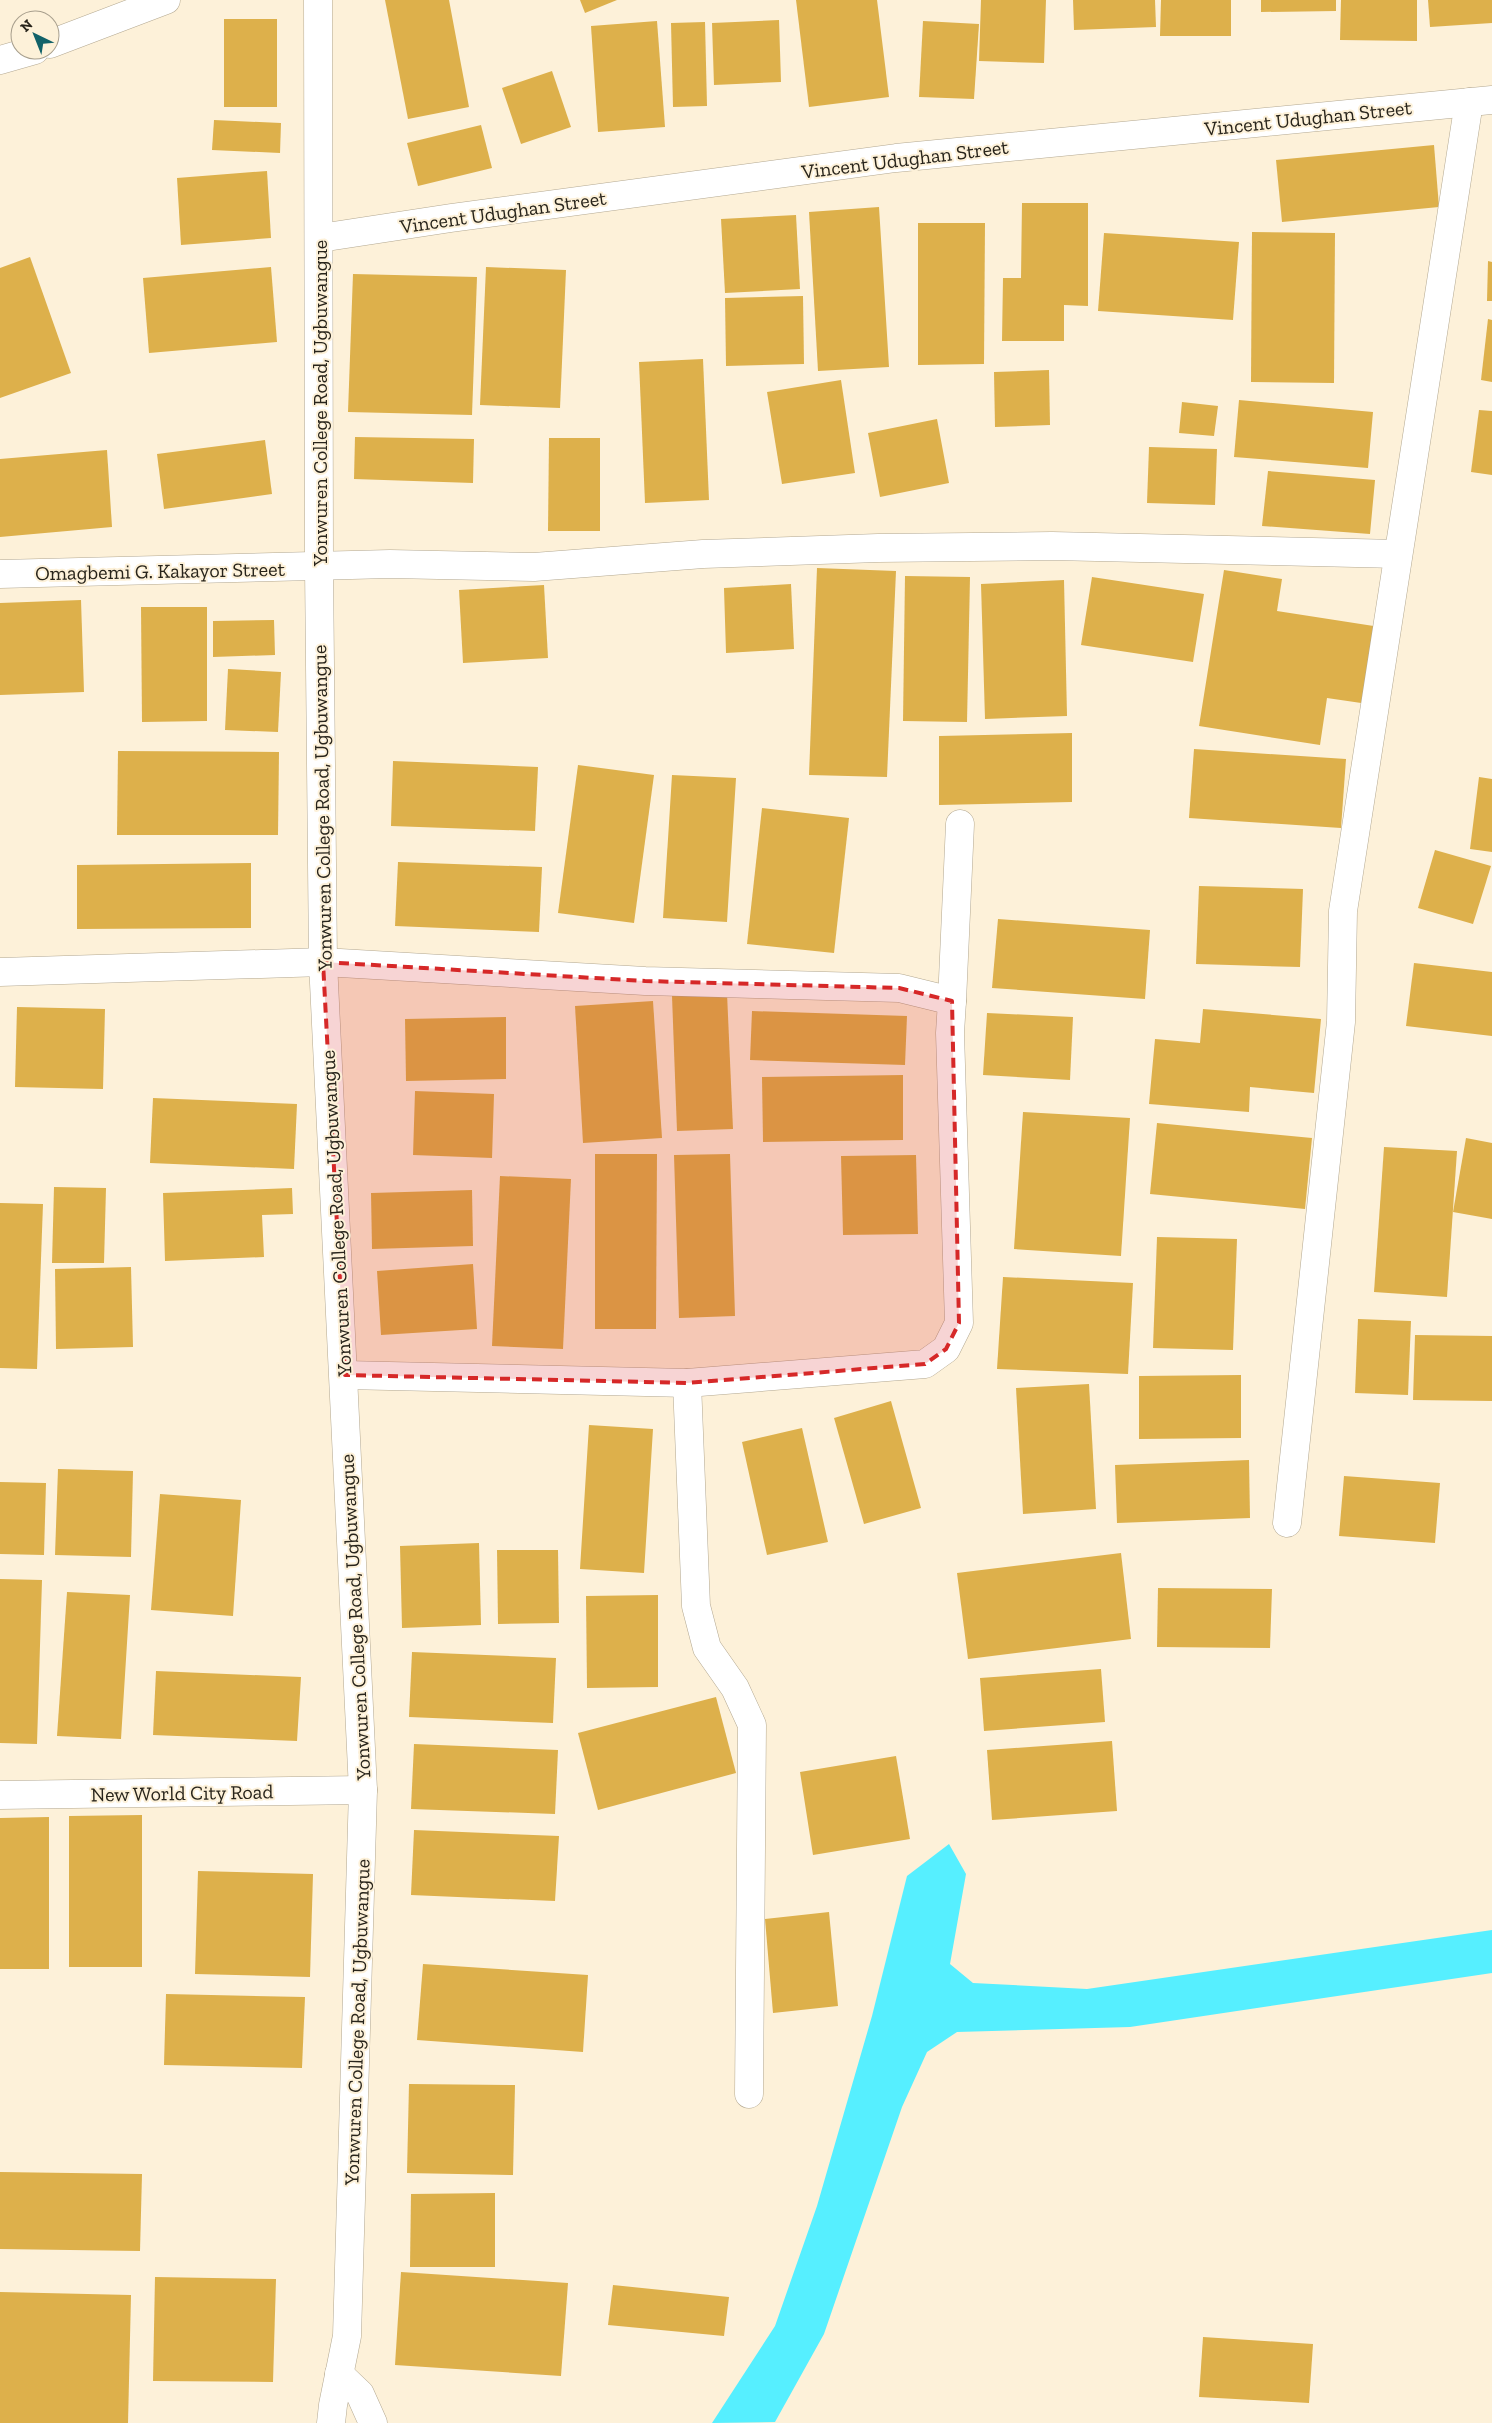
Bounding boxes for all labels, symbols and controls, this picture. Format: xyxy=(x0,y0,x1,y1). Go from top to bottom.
north arrow xyxy=(10,10,60,60)
text: N xyxy=(17,16,36,36)
street label: Vincent Udughan Street xyxy=(1202,95,1413,141)
street label: Vincent Udughan Street xyxy=(799,134,1010,184)
street label: Vincent Udughan Street xyxy=(397,186,608,239)
street label: Yonwuren College Road, Ugbuwangue xyxy=(308,240,332,567)
street label: Omagbemi G. Kakayor Street xyxy=(35,557,286,585)
street label: Yonwuren College Road, Ugbuwangue xyxy=(307,645,337,972)
street label: Yonwuren College Road, Ugbuwangue xyxy=(315,1049,357,1378)
street label: Yonwuren College Road, Ugbuwangue xyxy=(334,1453,376,1782)
street label: New World City Road xyxy=(90,1779,274,1807)
street label: Yonwuren College Road, Ugbuwangue xyxy=(339,1858,375,2187)

